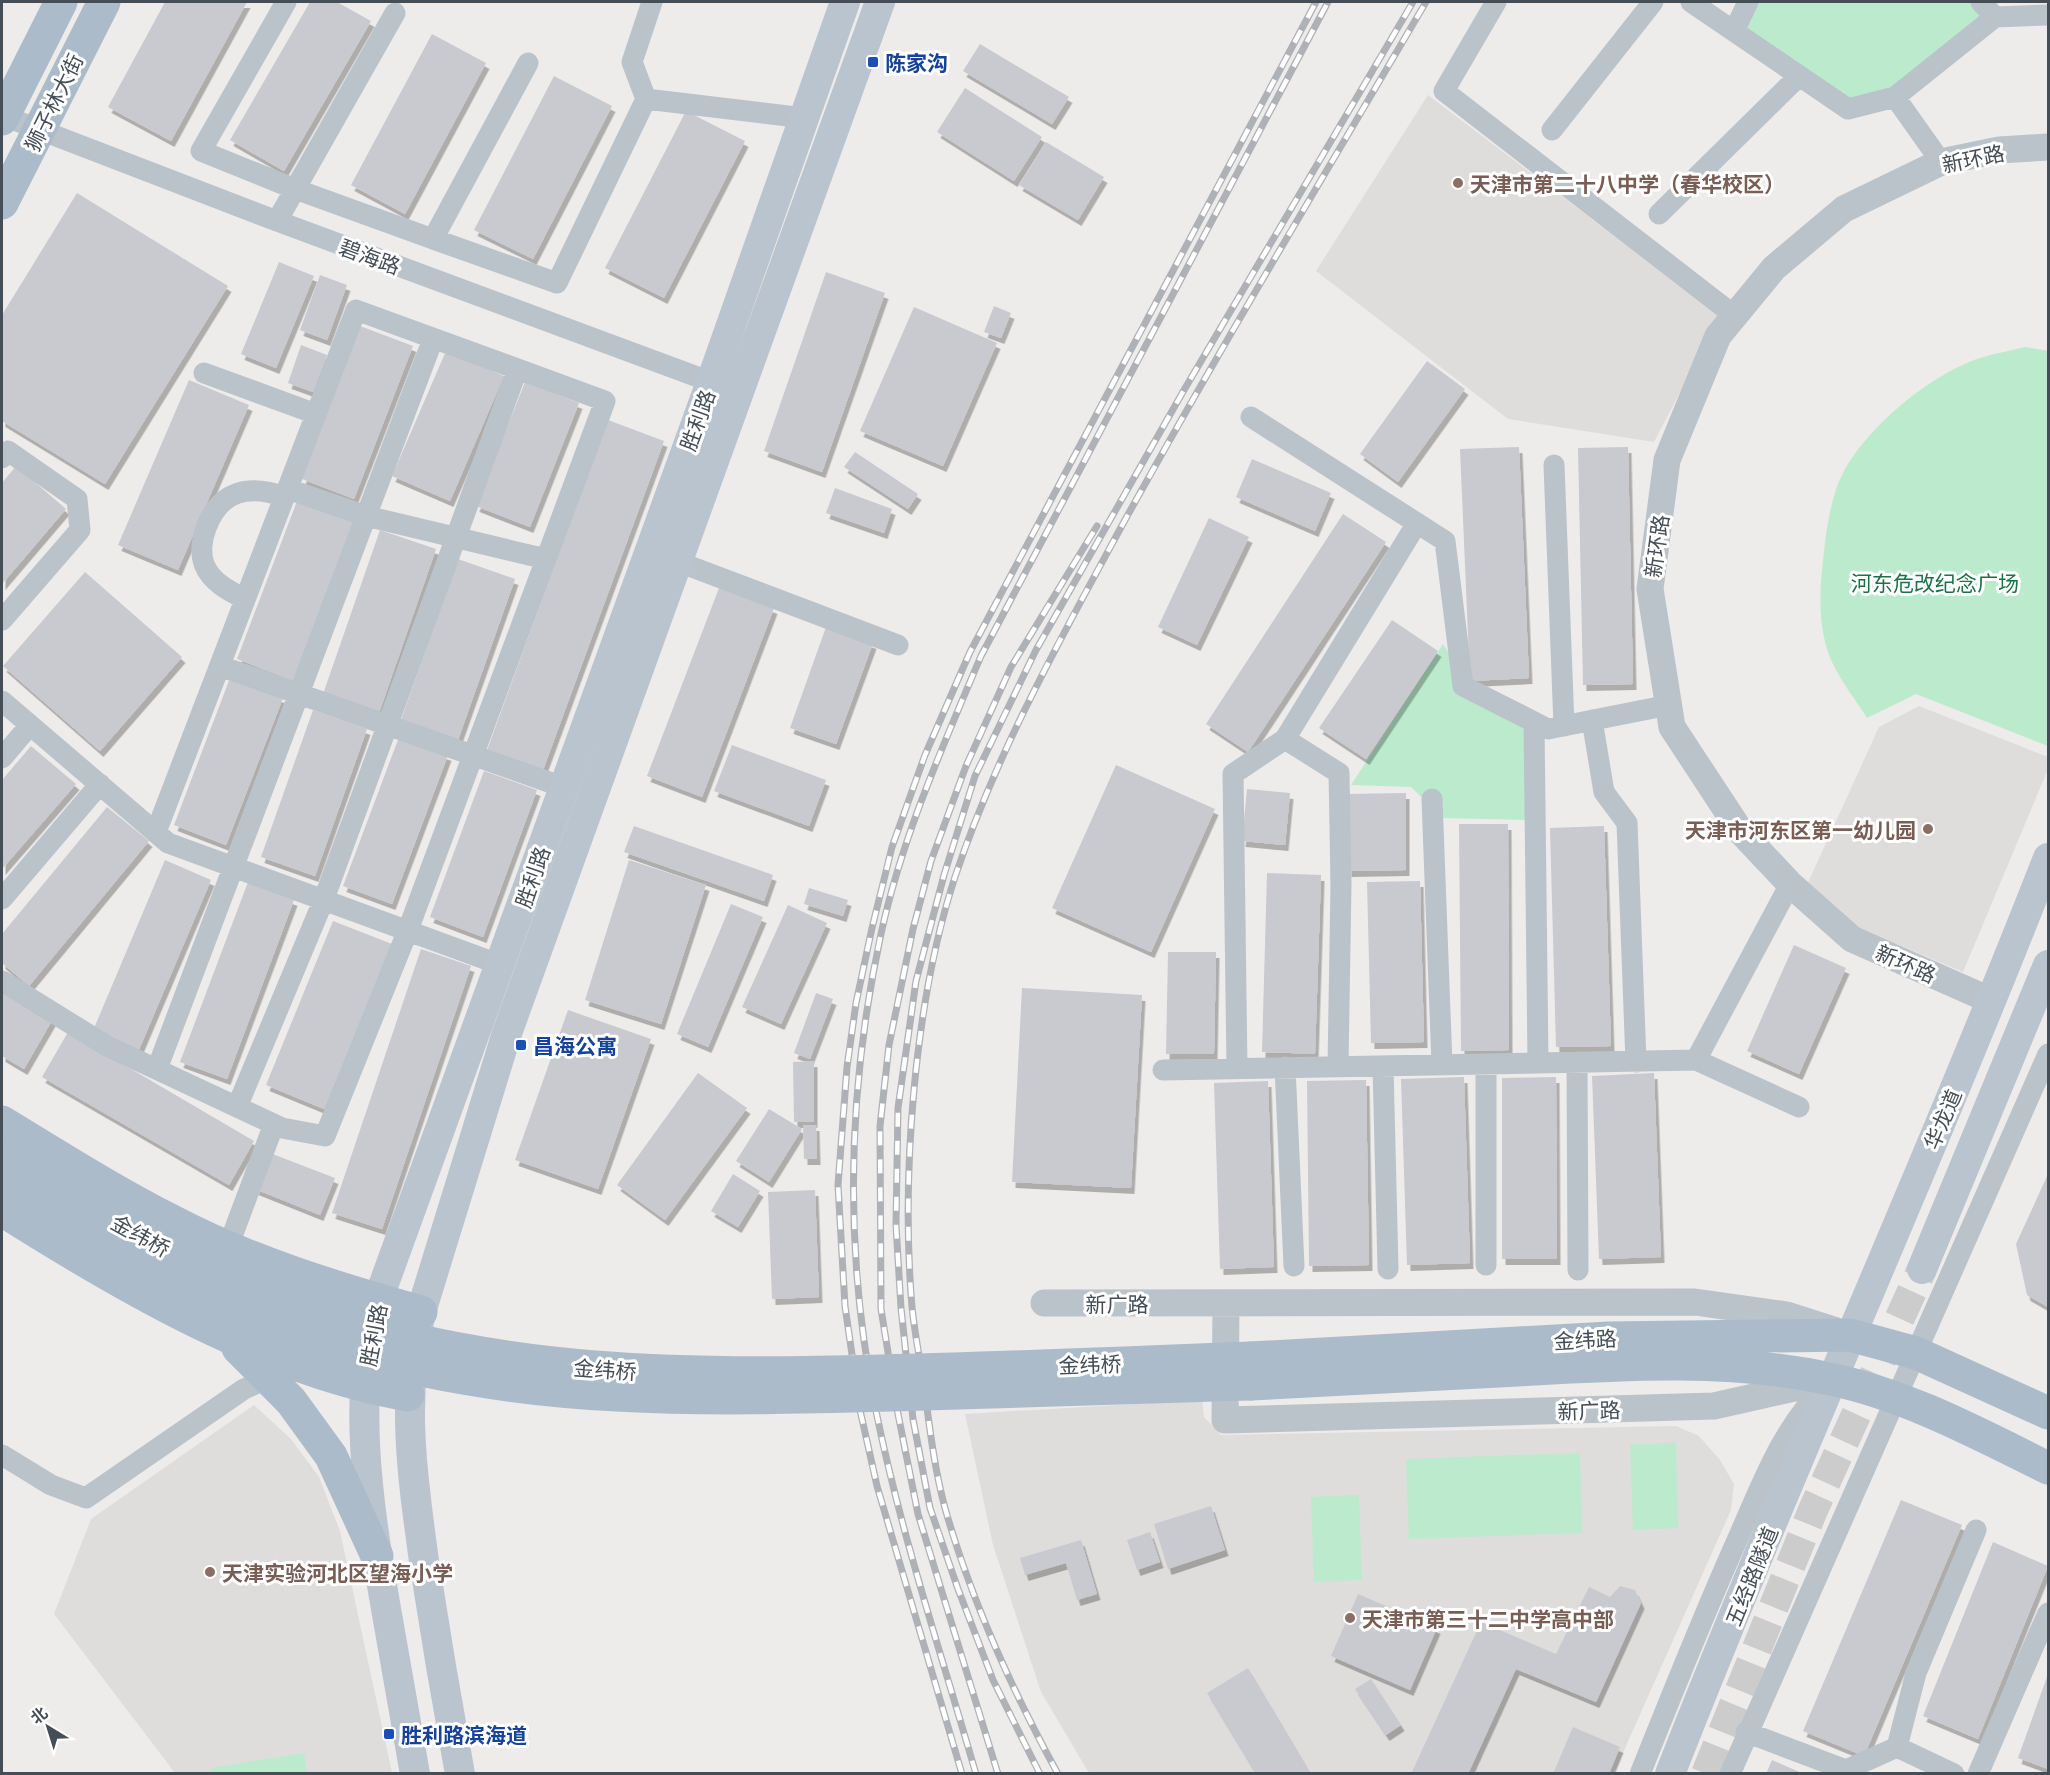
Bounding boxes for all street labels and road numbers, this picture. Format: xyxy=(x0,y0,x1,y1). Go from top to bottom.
street label: 狮子林大街 xyxy=(19,49,87,155)
street label: 新环路 xyxy=(1940,139,2006,177)
street label: 碧海路 xyxy=(336,233,404,279)
street label: 胜利路 xyxy=(674,386,720,454)
street label: 新环路 xyxy=(1639,513,1673,579)
street label: 胜利路 xyxy=(510,843,554,911)
street label: 新环路 xyxy=(1872,939,1940,987)
street label: 华龙道 xyxy=(1918,1085,1966,1153)
street label: 金纬桥 xyxy=(107,1209,175,1261)
street label: 新广路 xyxy=(1086,1291,1149,1316)
street label: 胜利路 xyxy=(355,1302,391,1368)
street label: 金纬路 xyxy=(1553,1325,1617,1353)
street label: 金纬桥 xyxy=(1058,1350,1122,1378)
street label: 金纬桥 xyxy=(573,1354,637,1384)
street label: 新广路 xyxy=(1557,1396,1621,1424)
street label: 五经路隧道 xyxy=(1720,1523,1782,1629)

